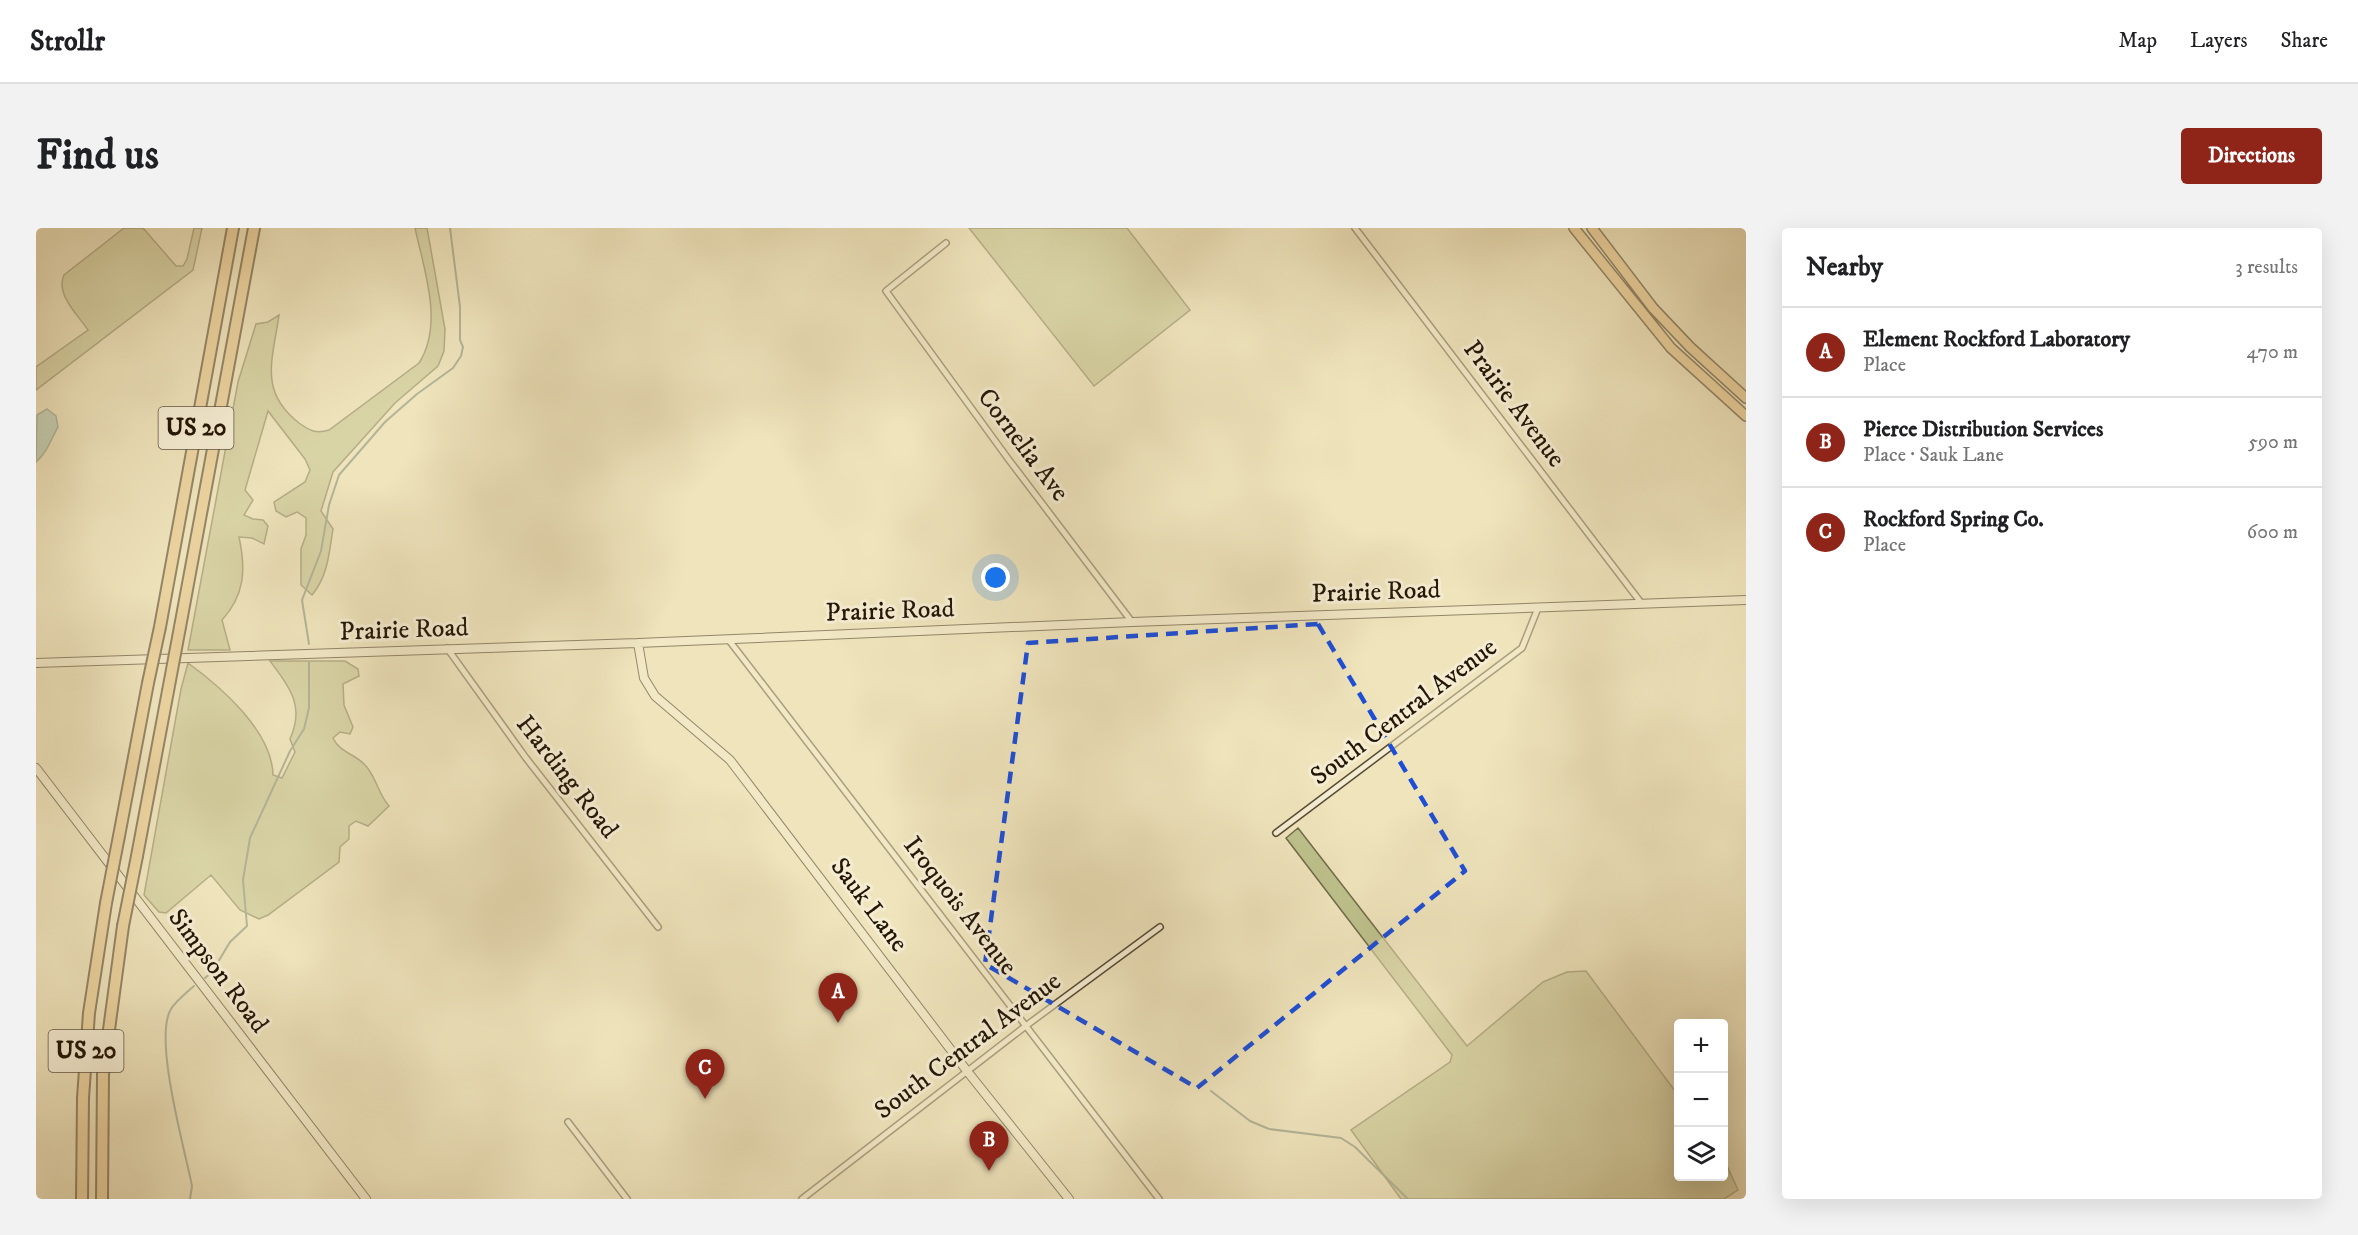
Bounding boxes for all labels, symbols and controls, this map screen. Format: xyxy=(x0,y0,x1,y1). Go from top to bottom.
text: Strollr xyxy=(30,24,105,59)
text: Map xyxy=(2118,28,2157,54)
text: Layers xyxy=(2190,28,2248,54)
text: Share xyxy=(2281,28,2328,54)
button: Directions xyxy=(2181,128,2322,184)
text: Find us xyxy=(36,130,159,182)
text: Nearby xyxy=(1806,251,1883,284)
text: 3 results xyxy=(2235,255,2298,280)
text: Element Rockford Laboratory xyxy=(1863,326,2130,353)
street label: Prairie Avenue xyxy=(1456,334,1572,474)
text: A xyxy=(1819,340,1832,365)
text: 470 m xyxy=(2247,340,2298,365)
text: Place xyxy=(1863,353,1906,378)
street label: Cornelia Ave xyxy=(970,382,1076,508)
road number: US 20 xyxy=(158,407,234,449)
text: Pierce Distribution Services xyxy=(1863,416,2103,443)
text: B xyxy=(1819,430,1832,455)
text: 590 m xyxy=(2248,430,2298,455)
text: Place · Sauk Lane xyxy=(1863,443,2004,468)
text: Rockford Spring Co. xyxy=(1863,506,2044,533)
text: C xyxy=(1819,520,1832,545)
text: 600 m xyxy=(2247,520,2298,545)
text: Place xyxy=(1863,533,1906,558)
your location xyxy=(981,563,1010,592)
street label: Prairie Road xyxy=(1311,573,1441,611)
street label: Prairie Road xyxy=(825,592,955,630)
street label: Prairie Road xyxy=(339,611,469,649)
street label: South Central Avenue xyxy=(1304,631,1504,793)
street label: Harding Road xyxy=(508,709,626,845)
street label: Iroquois Avenue xyxy=(896,830,1024,982)
street label: Sauk Lane xyxy=(823,851,915,959)
street label: Simpson Road xyxy=(161,902,275,1040)
street label: South Central Avenue xyxy=(868,965,1068,1127)
pin: A xyxy=(818,974,858,1023)
map controls xyxy=(1674,1019,1728,1181)
button: + xyxy=(1674,1019,1728,1073)
road number: US 20 xyxy=(49,1030,124,1072)
pin: C xyxy=(686,1050,724,1099)
button: − xyxy=(1674,1073,1728,1127)
pin: B xyxy=(970,1122,1008,1171)
button: layers xyxy=(1674,1127,1728,1181)

